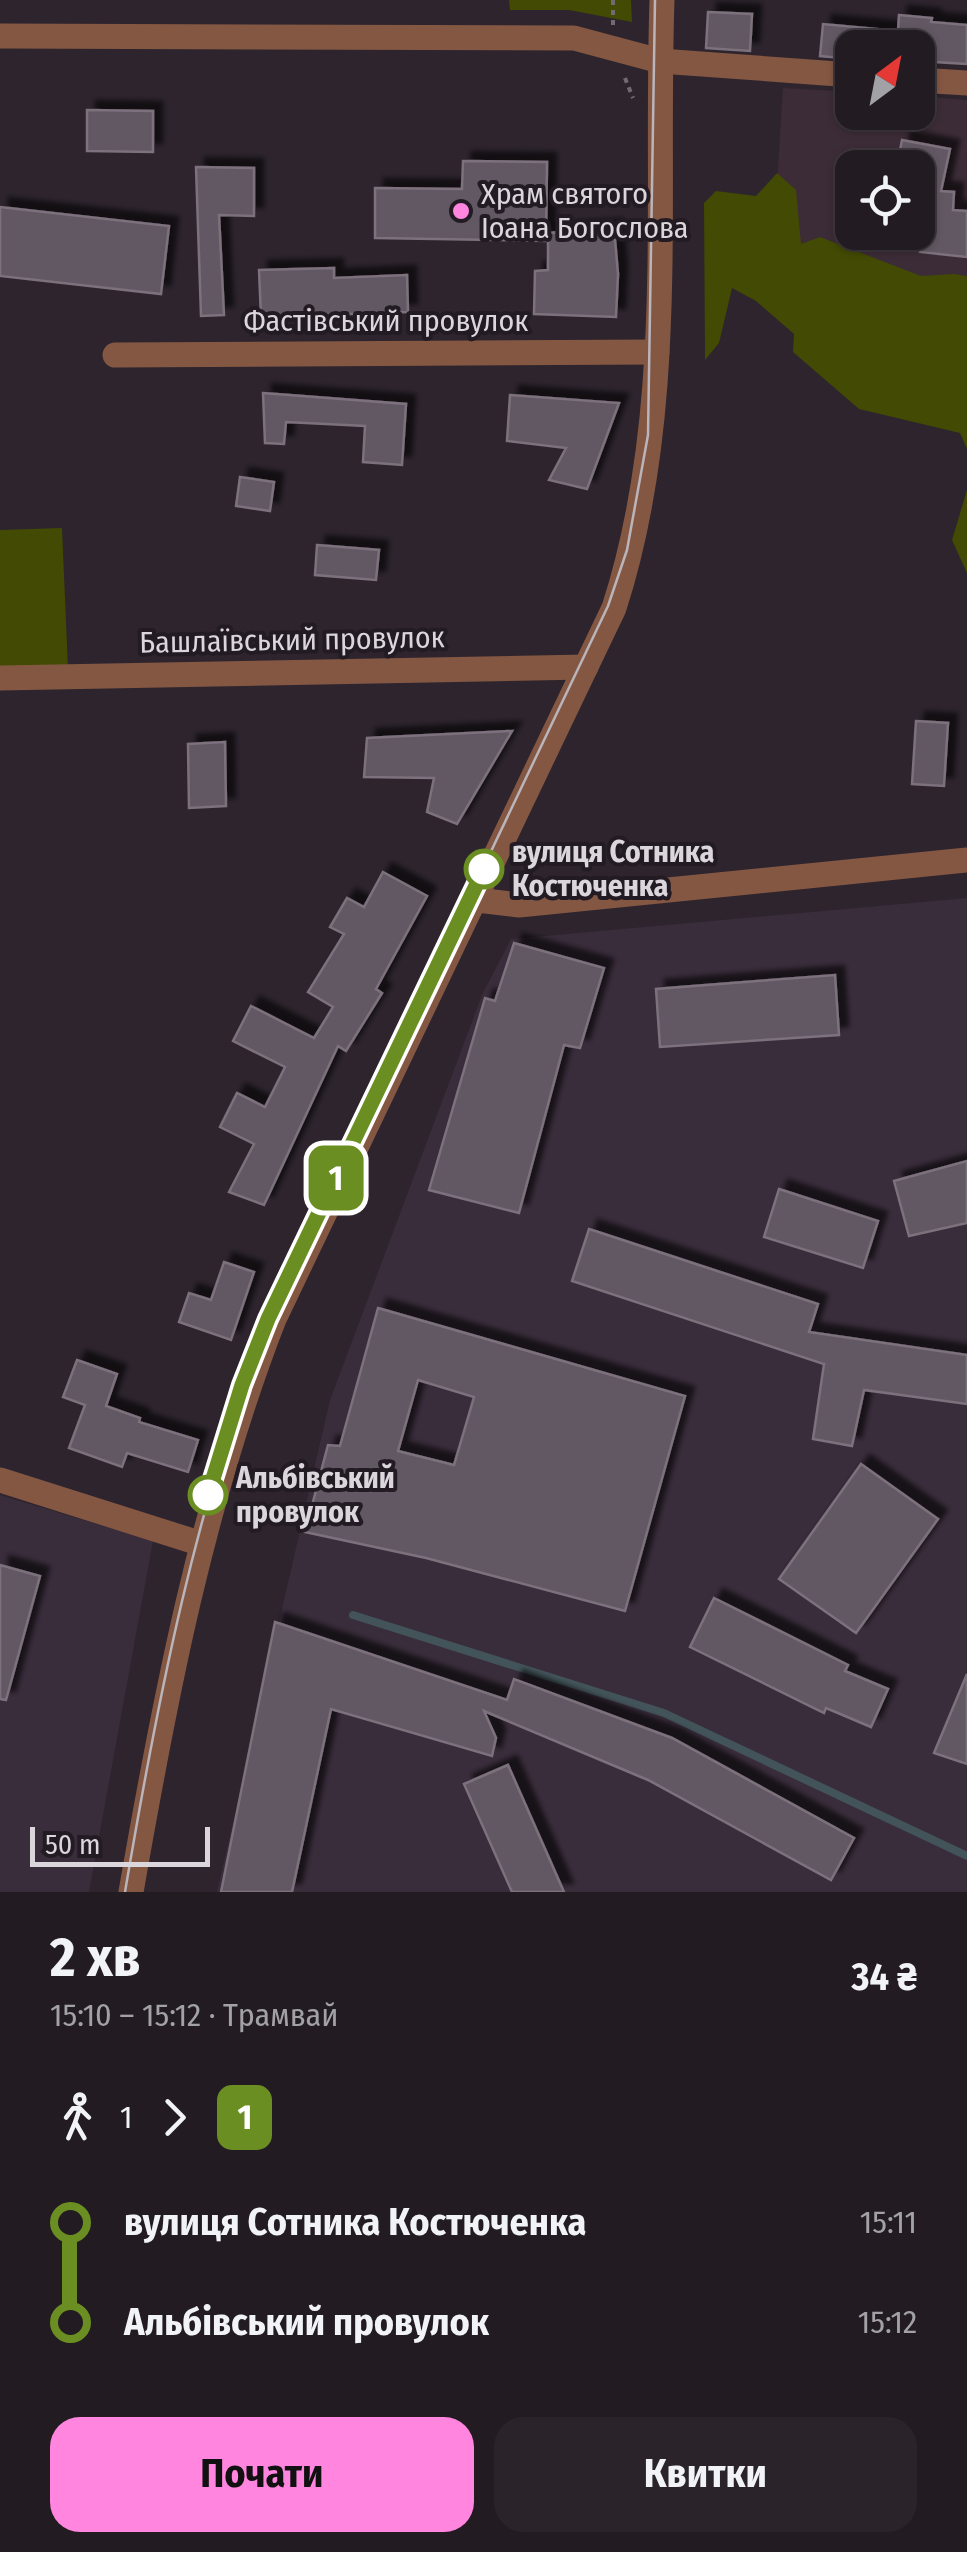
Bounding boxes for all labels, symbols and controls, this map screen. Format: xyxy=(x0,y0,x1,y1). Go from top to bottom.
north arrow xyxy=(835,30,935,130)
map controls xyxy=(835,30,935,250)
button: locate xyxy=(835,150,935,250)
place label: Храм святого Іоана Богослова xyxy=(481,176,689,246)
marker: Храм святого Іоана Богослова xyxy=(450,200,472,222)
street label: Фастівський провулок xyxy=(244,303,528,339)
street label: Башлаївський провулок xyxy=(139,619,445,661)
place label: вулиця Сотника Костюченка xyxy=(512,834,714,904)
marker: вулиця Сотника Костюченка xyxy=(465,850,503,888)
line badge: 1 xyxy=(304,1146,368,1210)
text: 1 xyxy=(329,1157,343,1199)
place label: Альбівський провулок xyxy=(235,1460,395,1530)
marker: Альбівський провулок xyxy=(189,1476,227,1514)
scale bar xyxy=(30,1822,210,1866)
text: 50 m xyxy=(45,1828,101,1861)
text: 2 хв xyxy=(50,1925,141,1991)
text: 34 ₴ xyxy=(852,1954,917,2000)
text: 15:10 – 15:12 · Трамвай xyxy=(50,1996,338,2034)
icon: walk xyxy=(50,2090,105,2145)
icon: forward xyxy=(147,2090,202,2145)
text: 1 xyxy=(237,2096,252,2138)
text: 1 xyxy=(120,2098,132,2136)
text: вулиця Сотника Костюченка xyxy=(124,2199,586,2245)
text: 15:11 xyxy=(860,2203,917,2241)
text: Альбівський провулок xyxy=(124,2299,489,2345)
text: 15:12 xyxy=(858,2303,917,2341)
button: Почати xyxy=(50,2417,474,2532)
button: Квитки xyxy=(494,2417,917,2532)

